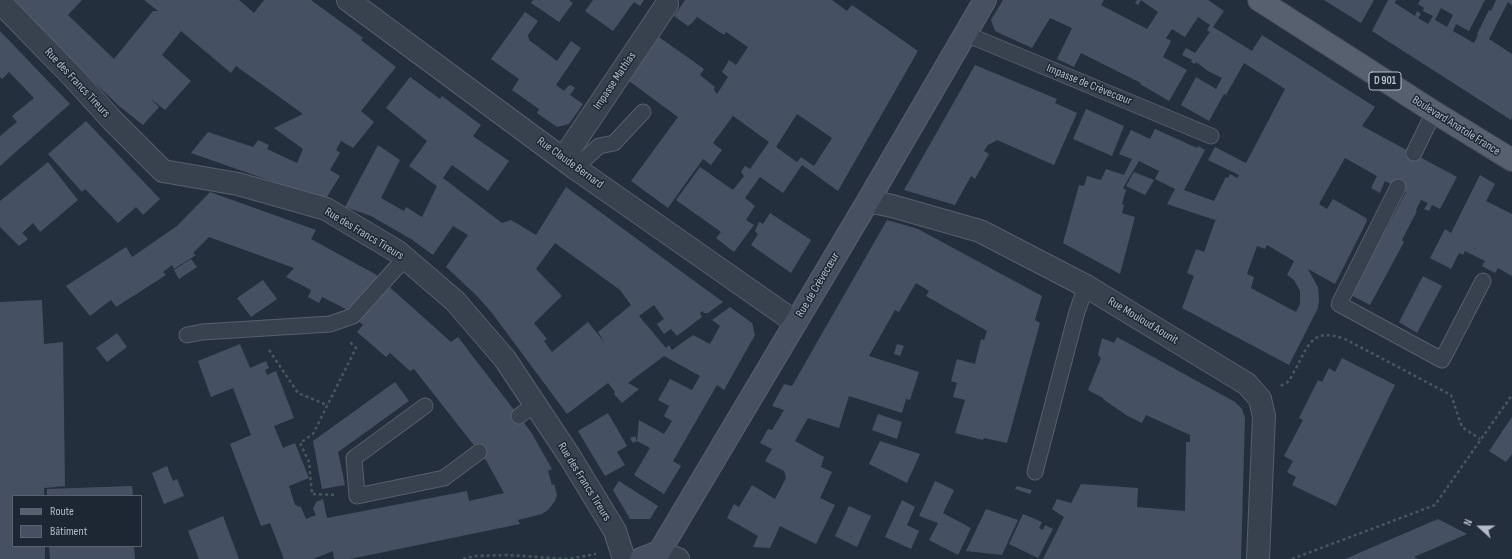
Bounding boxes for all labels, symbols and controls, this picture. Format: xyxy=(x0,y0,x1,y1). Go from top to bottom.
street label: Rue des Francs Tireurs xyxy=(41,45,113,121)
street label: Impasse Mathias xyxy=(590,49,640,113)
street label: Impasse de Crèvecœur xyxy=(1044,61,1134,109)
road number: D 901 xyxy=(1369,72,1401,90)
street label: Boulevard Anatole France xyxy=(1409,93,1503,159)
street label: Rue Claude Bernard xyxy=(534,134,606,192)
street label: Rue des Francs Tireurs xyxy=(322,205,406,263)
street label: Rue de Crèvecœur xyxy=(793,250,843,320)
street label: Rue Mouloud Aounit xyxy=(1105,294,1181,348)
street label: Rue des Francs Tireurs xyxy=(554,440,614,524)
legend xyxy=(12,495,142,547)
text: Route xyxy=(50,504,74,519)
north arrow xyxy=(1460,507,1500,547)
text: N xyxy=(1461,517,1475,528)
text: Bâtiment xyxy=(50,524,87,539)

